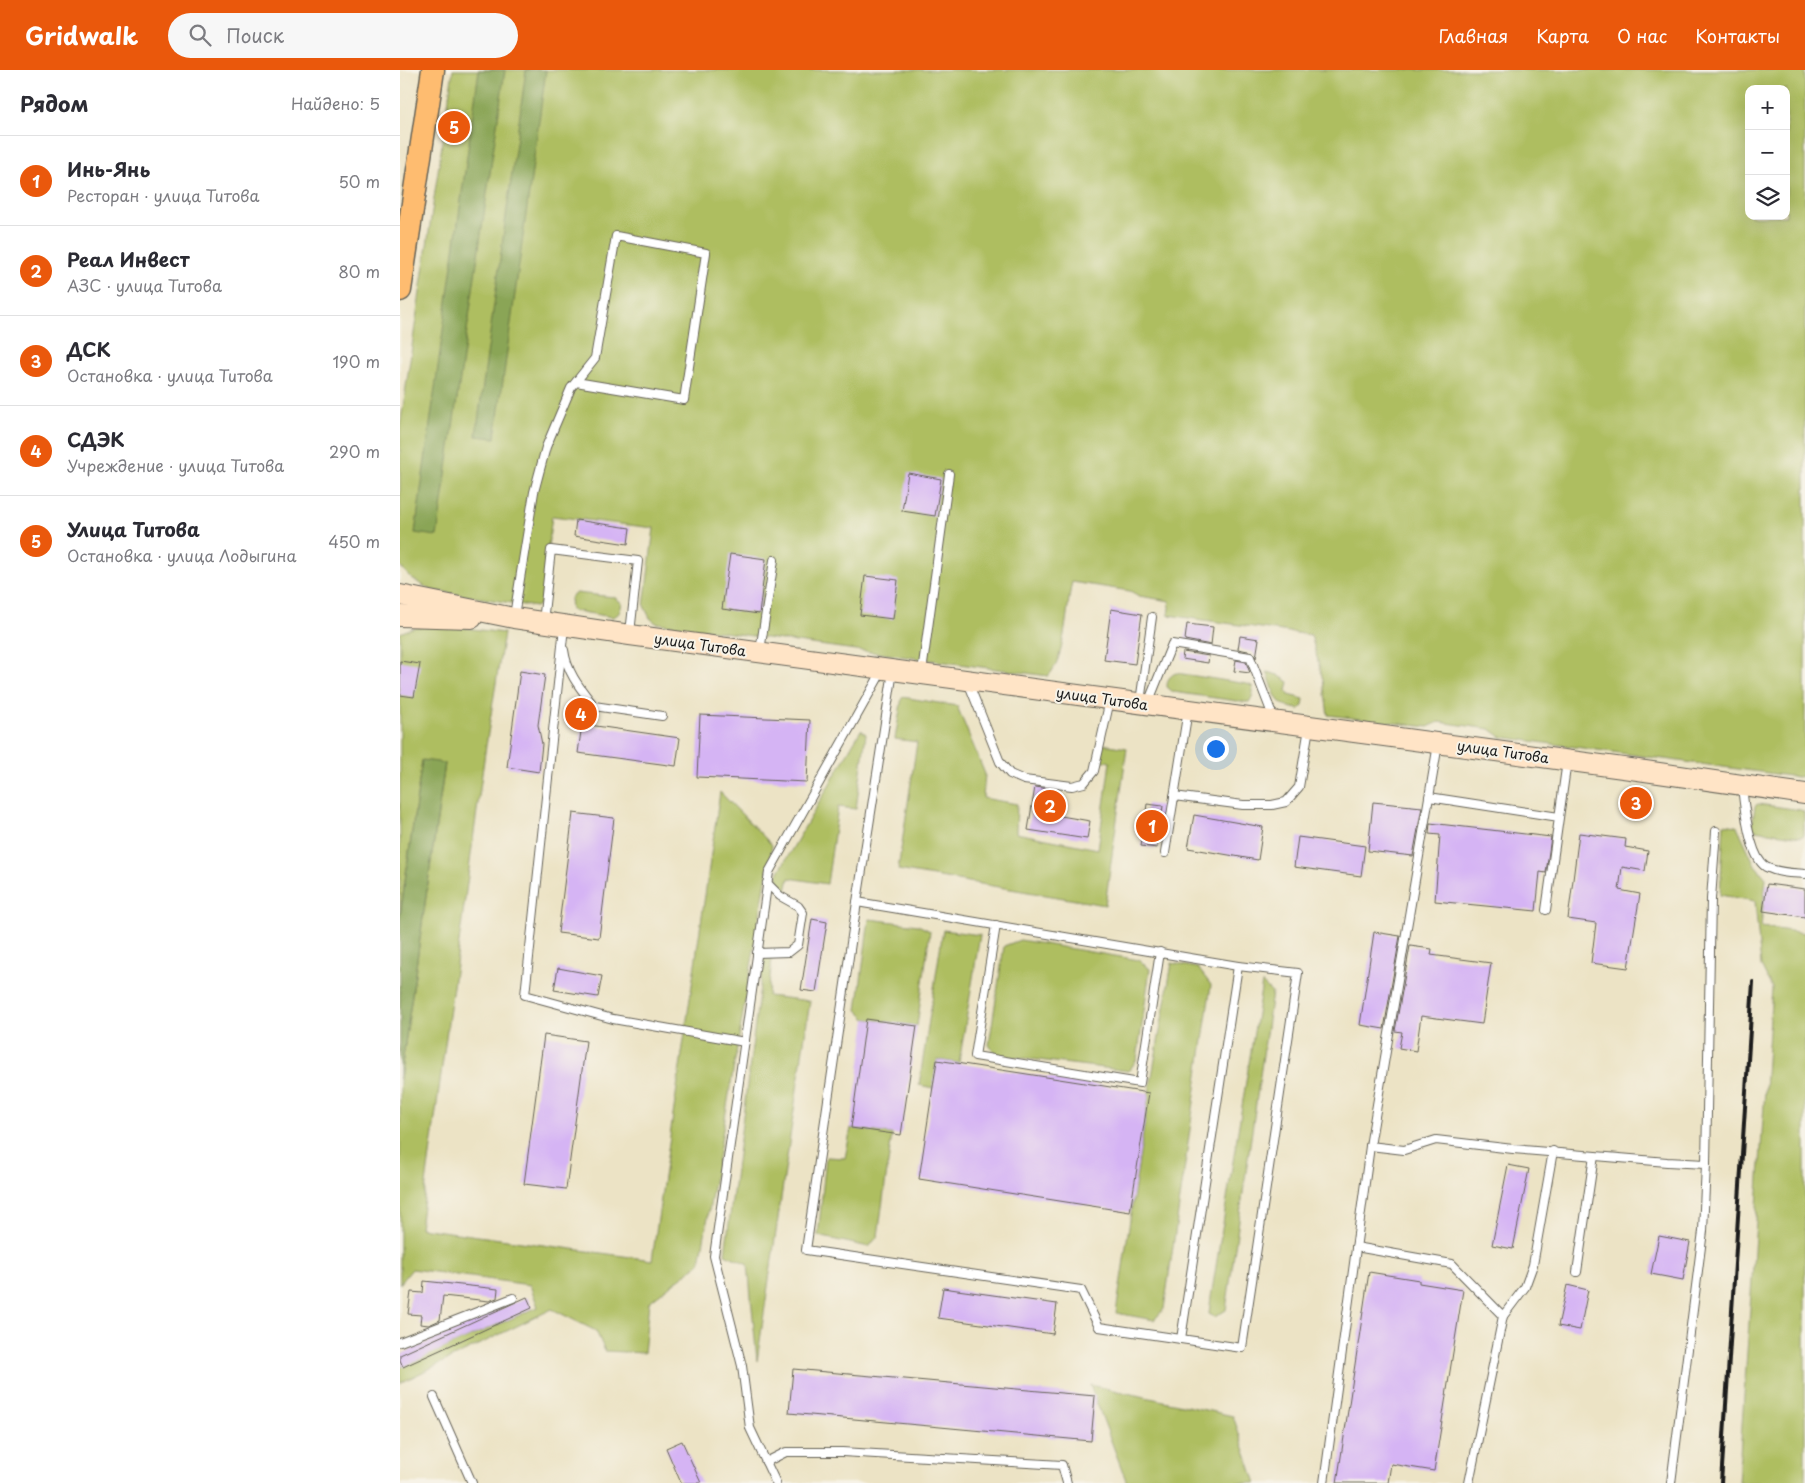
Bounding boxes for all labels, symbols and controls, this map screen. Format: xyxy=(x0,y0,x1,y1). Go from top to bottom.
search box xyxy=(168,13,518,58)
text: Gridwalk xyxy=(25,17,138,53)
icon: search xyxy=(186,21,214,49)
text: Поиск xyxy=(226,21,284,49)
text: Главная xyxy=(1439,22,1508,49)
text: Карта xyxy=(1536,22,1589,49)
text: О нас xyxy=(1617,22,1667,49)
text: Контакты xyxy=(1695,22,1780,49)
map controls xyxy=(1745,85,1790,220)
button: + xyxy=(1745,85,1790,130)
text: Рядом xyxy=(20,87,88,119)
text: Найдено: 5 xyxy=(291,91,380,115)
pin: 5 xyxy=(438,108,470,146)
button: − xyxy=(1745,130,1790,175)
text: Инь-Янь xyxy=(67,155,150,183)
text: 1 xyxy=(32,169,40,193)
text: 50 m xyxy=(339,169,380,193)
button: layers xyxy=(1745,175,1790,220)
text: Ресторан · улица Титова xyxy=(67,183,259,207)
text: Реал Инвест xyxy=(67,245,189,273)
text: 2 xyxy=(30,259,42,283)
text: 80 m xyxy=(338,259,380,283)
text: АЗС · улица Титова xyxy=(67,273,222,297)
text: ДСК xyxy=(67,335,111,363)
text: 3 xyxy=(31,349,41,373)
text: 190 m xyxy=(332,349,380,373)
text: Остановка · улица Титова xyxy=(67,363,273,387)
text: СДЭК xyxy=(67,425,124,453)
text: 4 xyxy=(31,439,41,463)
text: 290 m xyxy=(329,439,380,463)
text: Учреждение · улица Титова xyxy=(67,453,284,477)
text: Улица Титова xyxy=(67,515,200,543)
text: 5 xyxy=(31,529,41,553)
text: 450 m xyxy=(328,529,380,553)
text: Остановка · улица Лодыгина xyxy=(67,543,296,567)
street label: улица Титова xyxy=(653,628,748,661)
street label: улица Титова xyxy=(1055,682,1150,715)
pin: 4 xyxy=(565,695,597,733)
street label: улица Титова xyxy=(1456,735,1551,768)
your location xyxy=(1203,736,1229,762)
pin: 3 xyxy=(1620,784,1652,822)
pin: 2 xyxy=(1034,787,1066,825)
pin: 1 xyxy=(1136,807,1168,845)

